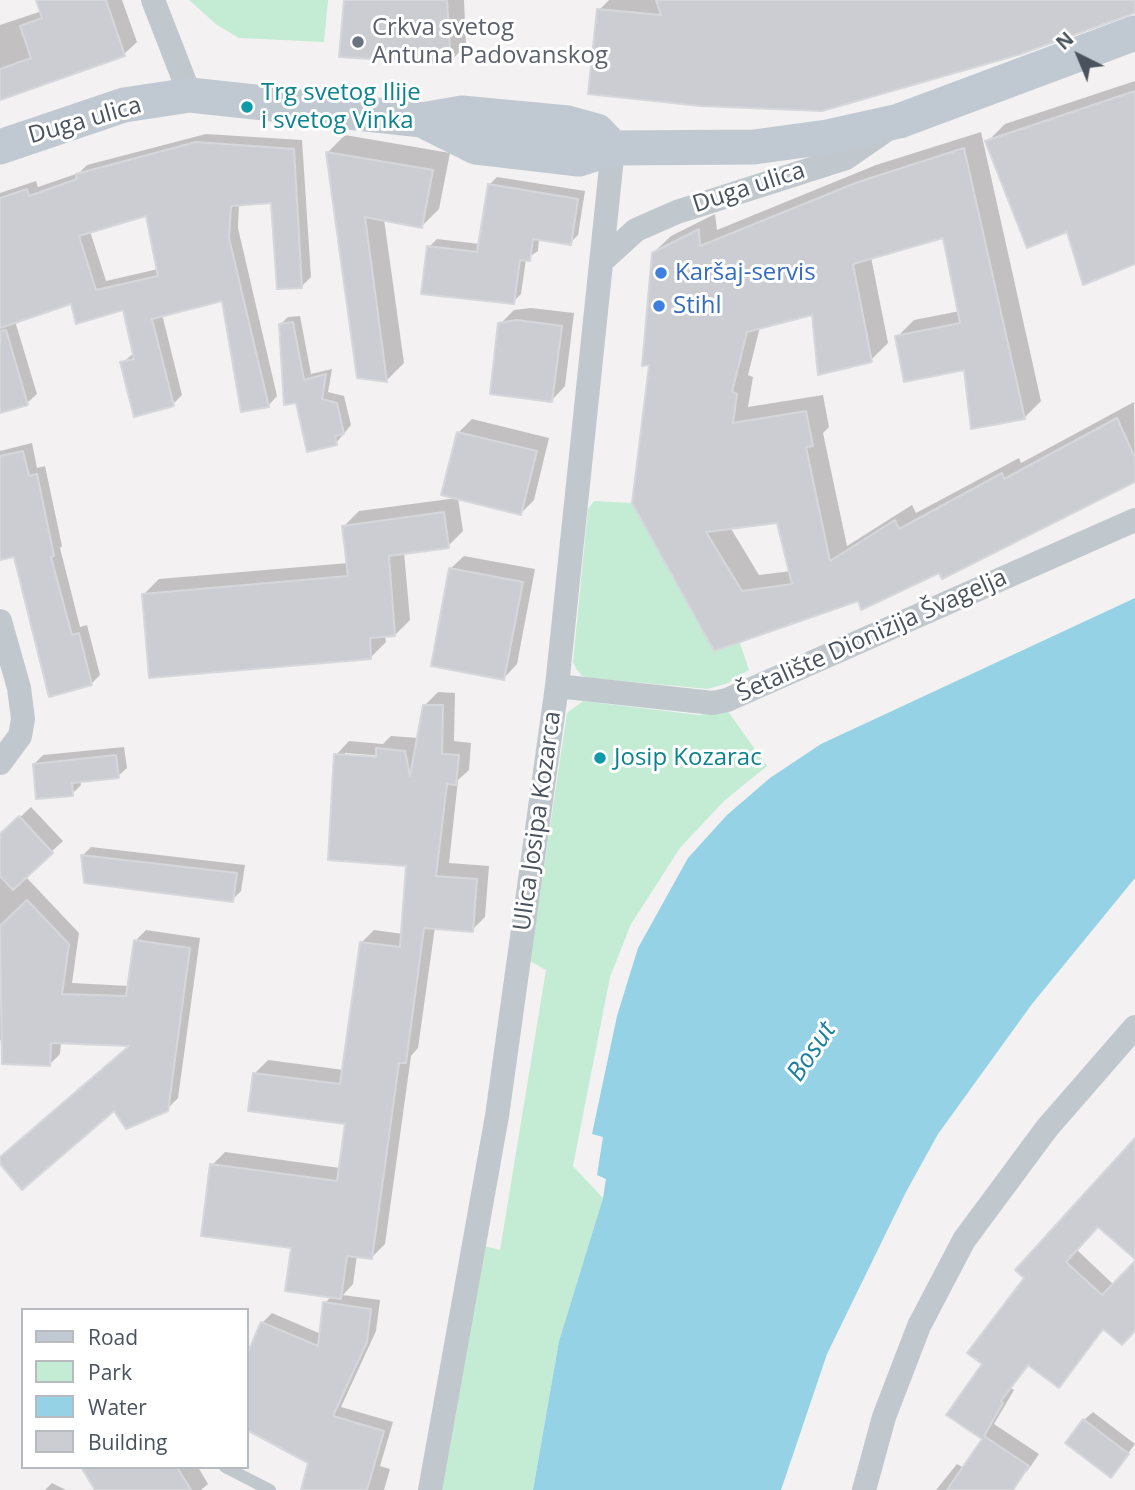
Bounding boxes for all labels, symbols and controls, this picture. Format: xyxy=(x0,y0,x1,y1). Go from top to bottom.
place label: Crkva svetog Antuna Padovanskog xyxy=(372,14,608,70)
north arrow xyxy=(1044,21,1114,91)
text: N xyxy=(1050,26,1079,55)
marker: Crkva svetog Antuna Padovanskog xyxy=(350,34,366,50)
place label: Trg svetog Ilije i svetog Vinka xyxy=(261,79,421,135)
street label: Duga ulica xyxy=(25,91,145,151)
marker: Trg svetog Ilije i svetog Vinka xyxy=(239,99,255,115)
street label: Duga ulica xyxy=(689,156,809,220)
place label: Karšaj-servis xyxy=(675,259,816,287)
marker: Karšaj-servis xyxy=(653,265,669,281)
place label: Stihl xyxy=(673,292,722,320)
marker: Stihl xyxy=(651,298,667,314)
street label: Šetalište Dionizija Švagelja xyxy=(733,563,1011,709)
street label: Ulica Josipa Kozarca xyxy=(508,709,568,933)
place label: Josip Kozarac xyxy=(614,744,762,772)
marker: Josip Kozarac xyxy=(592,750,608,766)
water label: Bosut xyxy=(781,1016,843,1088)
legend xyxy=(21,1308,248,1469)
text: Road xyxy=(88,1323,138,1351)
text: Park xyxy=(88,1358,132,1386)
text: Water xyxy=(88,1393,147,1421)
text: Building xyxy=(88,1428,167,1456)

